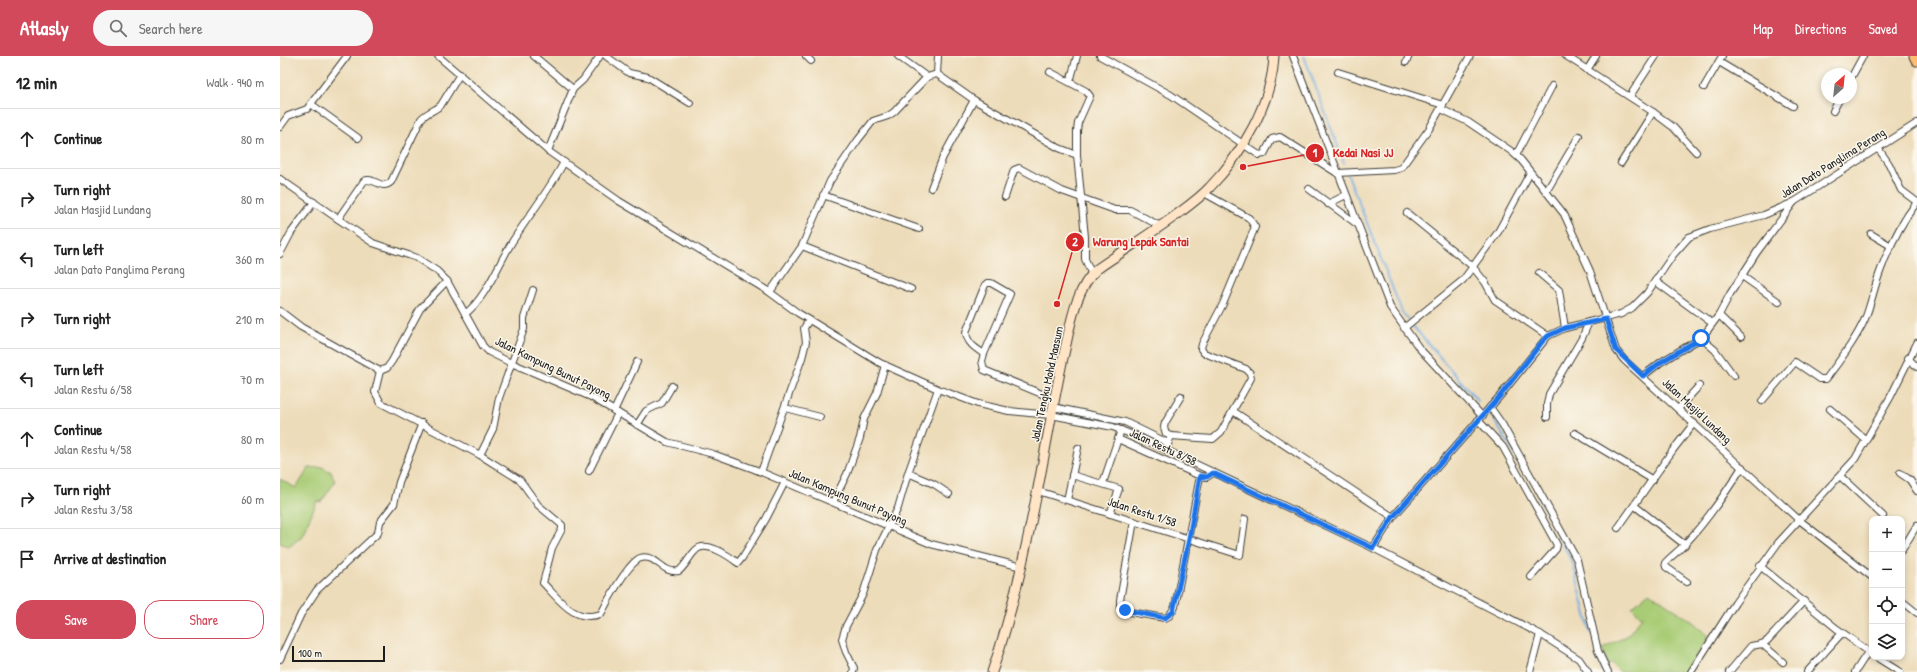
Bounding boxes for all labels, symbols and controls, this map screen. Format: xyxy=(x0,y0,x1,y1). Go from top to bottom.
search box xyxy=(93,10,373,46)
text: Atlasly xyxy=(20,15,69,41)
icon: search xyxy=(107,17,129,39)
text: Search here xyxy=(139,18,203,39)
text: Map xyxy=(1753,19,1773,38)
text: Directions xyxy=(1795,19,1846,38)
text: Saved xyxy=(1868,19,1897,38)
north arrow xyxy=(1821,68,1857,104)
text: 12 min xyxy=(16,71,57,94)
text: Walk · 940 m xyxy=(206,73,264,91)
street label: Jalan Dato Panglima Perang xyxy=(1777,123,1888,202)
icon: ahead xyxy=(16,128,38,150)
text: Continue xyxy=(54,128,102,149)
text: 80 m xyxy=(241,130,264,148)
callout: Kedai Nasi JJ xyxy=(1305,140,1401,165)
text: Kedai Nasi JJ xyxy=(1333,143,1393,161)
text: 1 xyxy=(1313,144,1318,161)
text: Turn right xyxy=(54,179,110,200)
icon: right xyxy=(16,188,38,210)
text: 80 m xyxy=(241,190,264,208)
text: Jalan Masjid Lundang xyxy=(54,200,151,218)
callout: Warung Lepak Santai xyxy=(1065,229,1198,254)
text: Warung Lepak Santai xyxy=(1093,232,1189,251)
text: 2 xyxy=(1072,233,1078,250)
text: Turn left xyxy=(54,239,104,260)
icon: left xyxy=(16,248,38,270)
text: 360 m xyxy=(235,250,264,268)
text: Jalan Dato Panglima Perang xyxy=(54,260,185,278)
icon: right xyxy=(16,308,38,330)
text: Turn right xyxy=(54,308,110,329)
text: 210 m xyxy=(236,310,264,328)
street label: Jalan Tengku Mohd Maasum xyxy=(1026,325,1067,443)
route start xyxy=(1692,329,1710,347)
street label: Jalan Kampung Bunut Payong xyxy=(492,332,614,403)
text: Turn left xyxy=(54,359,104,380)
icon: left xyxy=(16,368,38,390)
text: 70 m xyxy=(240,370,264,388)
street label: Jalan Masjid Lundang xyxy=(1659,374,1736,447)
text: Jalan Restu 6/58 xyxy=(54,380,132,398)
text: Continue xyxy=(54,419,102,440)
street label: Jalan Restu 8/58 xyxy=(1127,424,1200,470)
icon: ahead xyxy=(16,428,38,450)
text: 80 m xyxy=(241,430,264,448)
text: Jalan Restu 4/58 xyxy=(54,440,132,458)
street label: Jalan Kampung Bunut Payong xyxy=(786,464,910,529)
text: Turn right xyxy=(54,479,110,500)
icon: right xyxy=(16,488,38,510)
text: 60 m xyxy=(241,490,264,508)
street label: Jalan Restu 1/58 xyxy=(1106,492,1179,531)
text: Jalan Restu 3/58 xyxy=(54,500,133,518)
map controls xyxy=(1869,516,1905,660)
button: + xyxy=(1869,516,1905,552)
icon: arrive xyxy=(16,548,38,570)
text: Arrive at destination xyxy=(54,548,166,569)
button: − xyxy=(1869,552,1905,588)
button: locate xyxy=(1869,588,1905,624)
button: Save xyxy=(16,600,136,639)
button: Share xyxy=(144,600,264,639)
route end xyxy=(1116,601,1134,619)
button: layers xyxy=(1869,624,1905,660)
scale bar xyxy=(292,644,385,663)
text: 100 m xyxy=(298,646,322,660)

